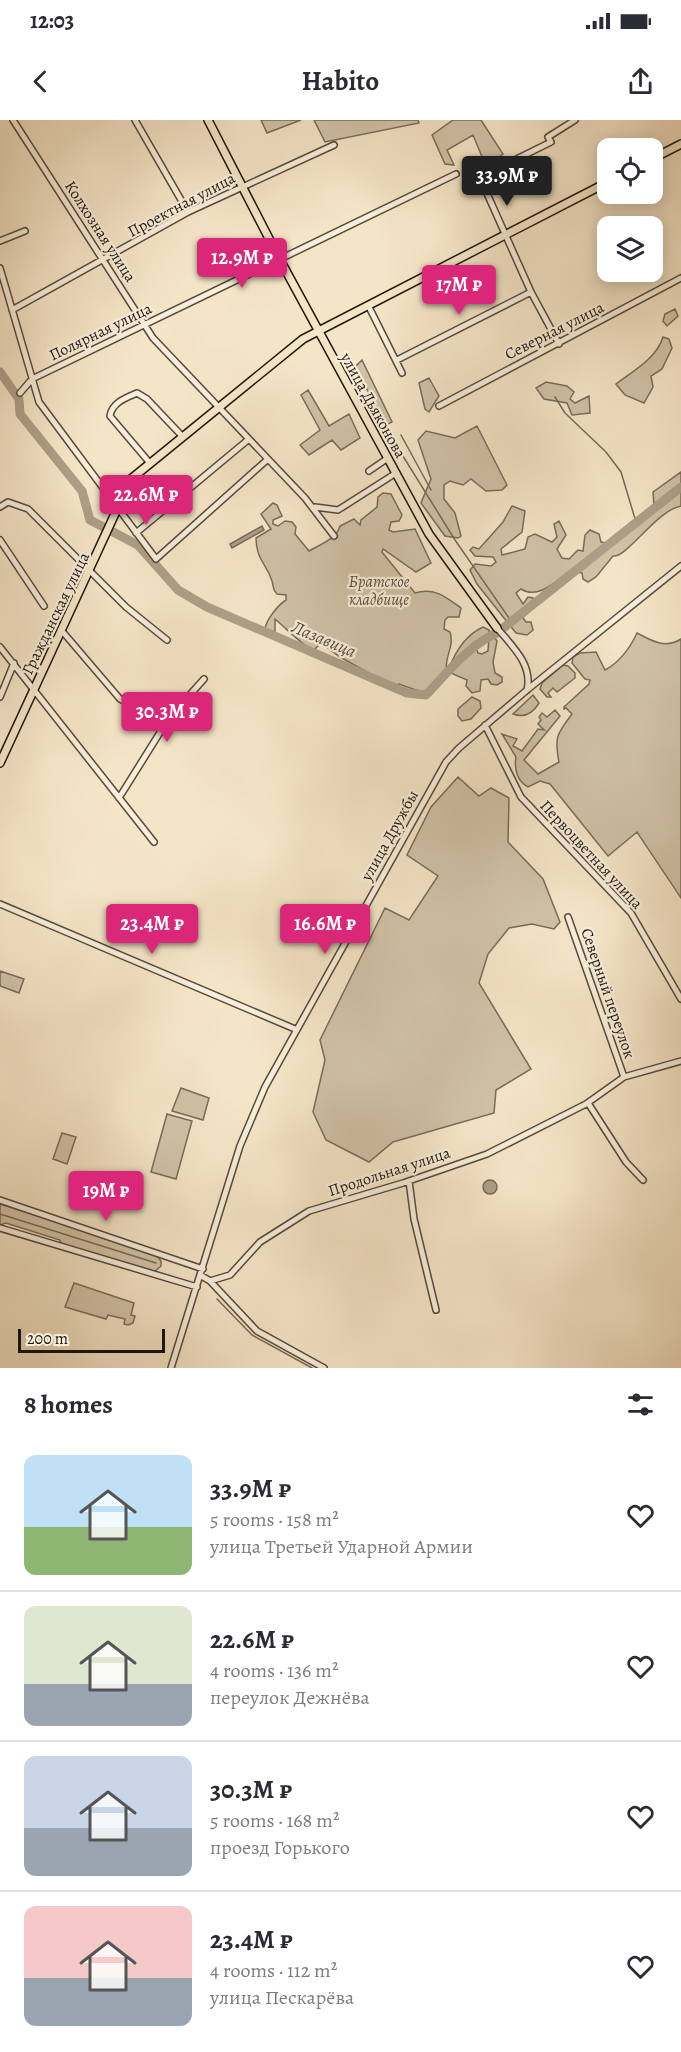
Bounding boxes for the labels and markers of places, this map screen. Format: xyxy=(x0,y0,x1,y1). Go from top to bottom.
pin: 33.9M ₽ xyxy=(452,156,562,207)
pin: 12.9M ₽ xyxy=(187,238,297,289)
pin: 17M ₽ xyxy=(417,265,501,316)
pin: 22.6M ₽ xyxy=(91,475,201,526)
pin: 30.3M ₽ xyxy=(112,692,222,743)
pin: 23.4M ₽ xyxy=(97,904,207,955)
pin: 16.6M ₽ xyxy=(270,904,380,955)
pin: 19M ₽ xyxy=(64,1171,148,1222)

